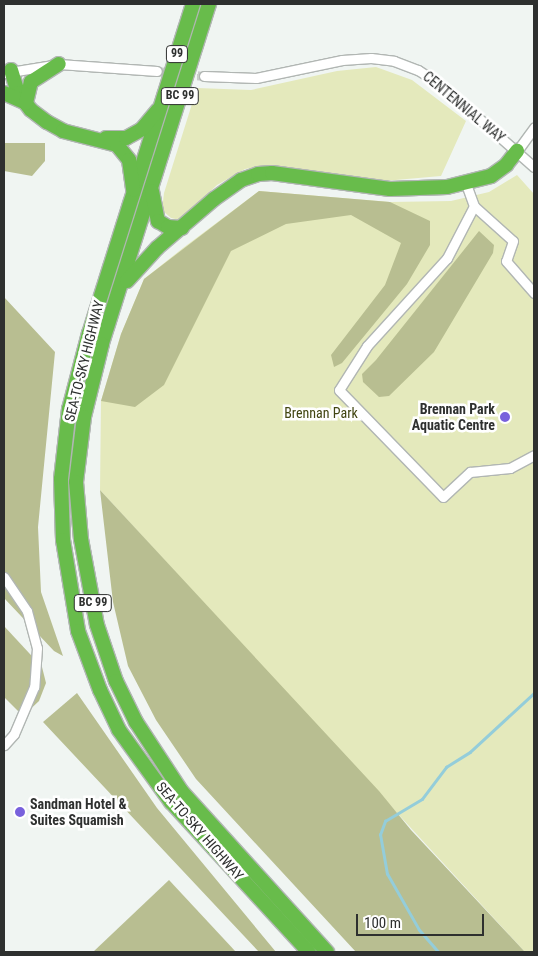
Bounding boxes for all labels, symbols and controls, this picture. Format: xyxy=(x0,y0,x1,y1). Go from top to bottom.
road number: 99 xyxy=(166,44,188,64)
street label: CENTENNIAL WAY xyxy=(420,68,508,146)
road number: BC 99 xyxy=(160,86,200,105)
street label: SEA-TO-SKY HIGHWAY xyxy=(61,299,107,423)
place label: Brennan Park Aquatic Centre xyxy=(412,401,495,434)
park label: Brennan Park xyxy=(284,405,358,421)
marker: Brennan Park Aquatic Centre xyxy=(499,411,511,423)
road number: BC 99 xyxy=(73,594,113,612)
street label: SEA-TO-SKY HIGHWAY xyxy=(153,779,247,883)
place label: Sandman Hotel & Suites Squamish xyxy=(30,796,126,829)
marker: Sandman Hotel & Suites Squamish xyxy=(14,806,26,818)
scale bar xyxy=(358,904,486,936)
text: 100 m xyxy=(364,914,401,932)

